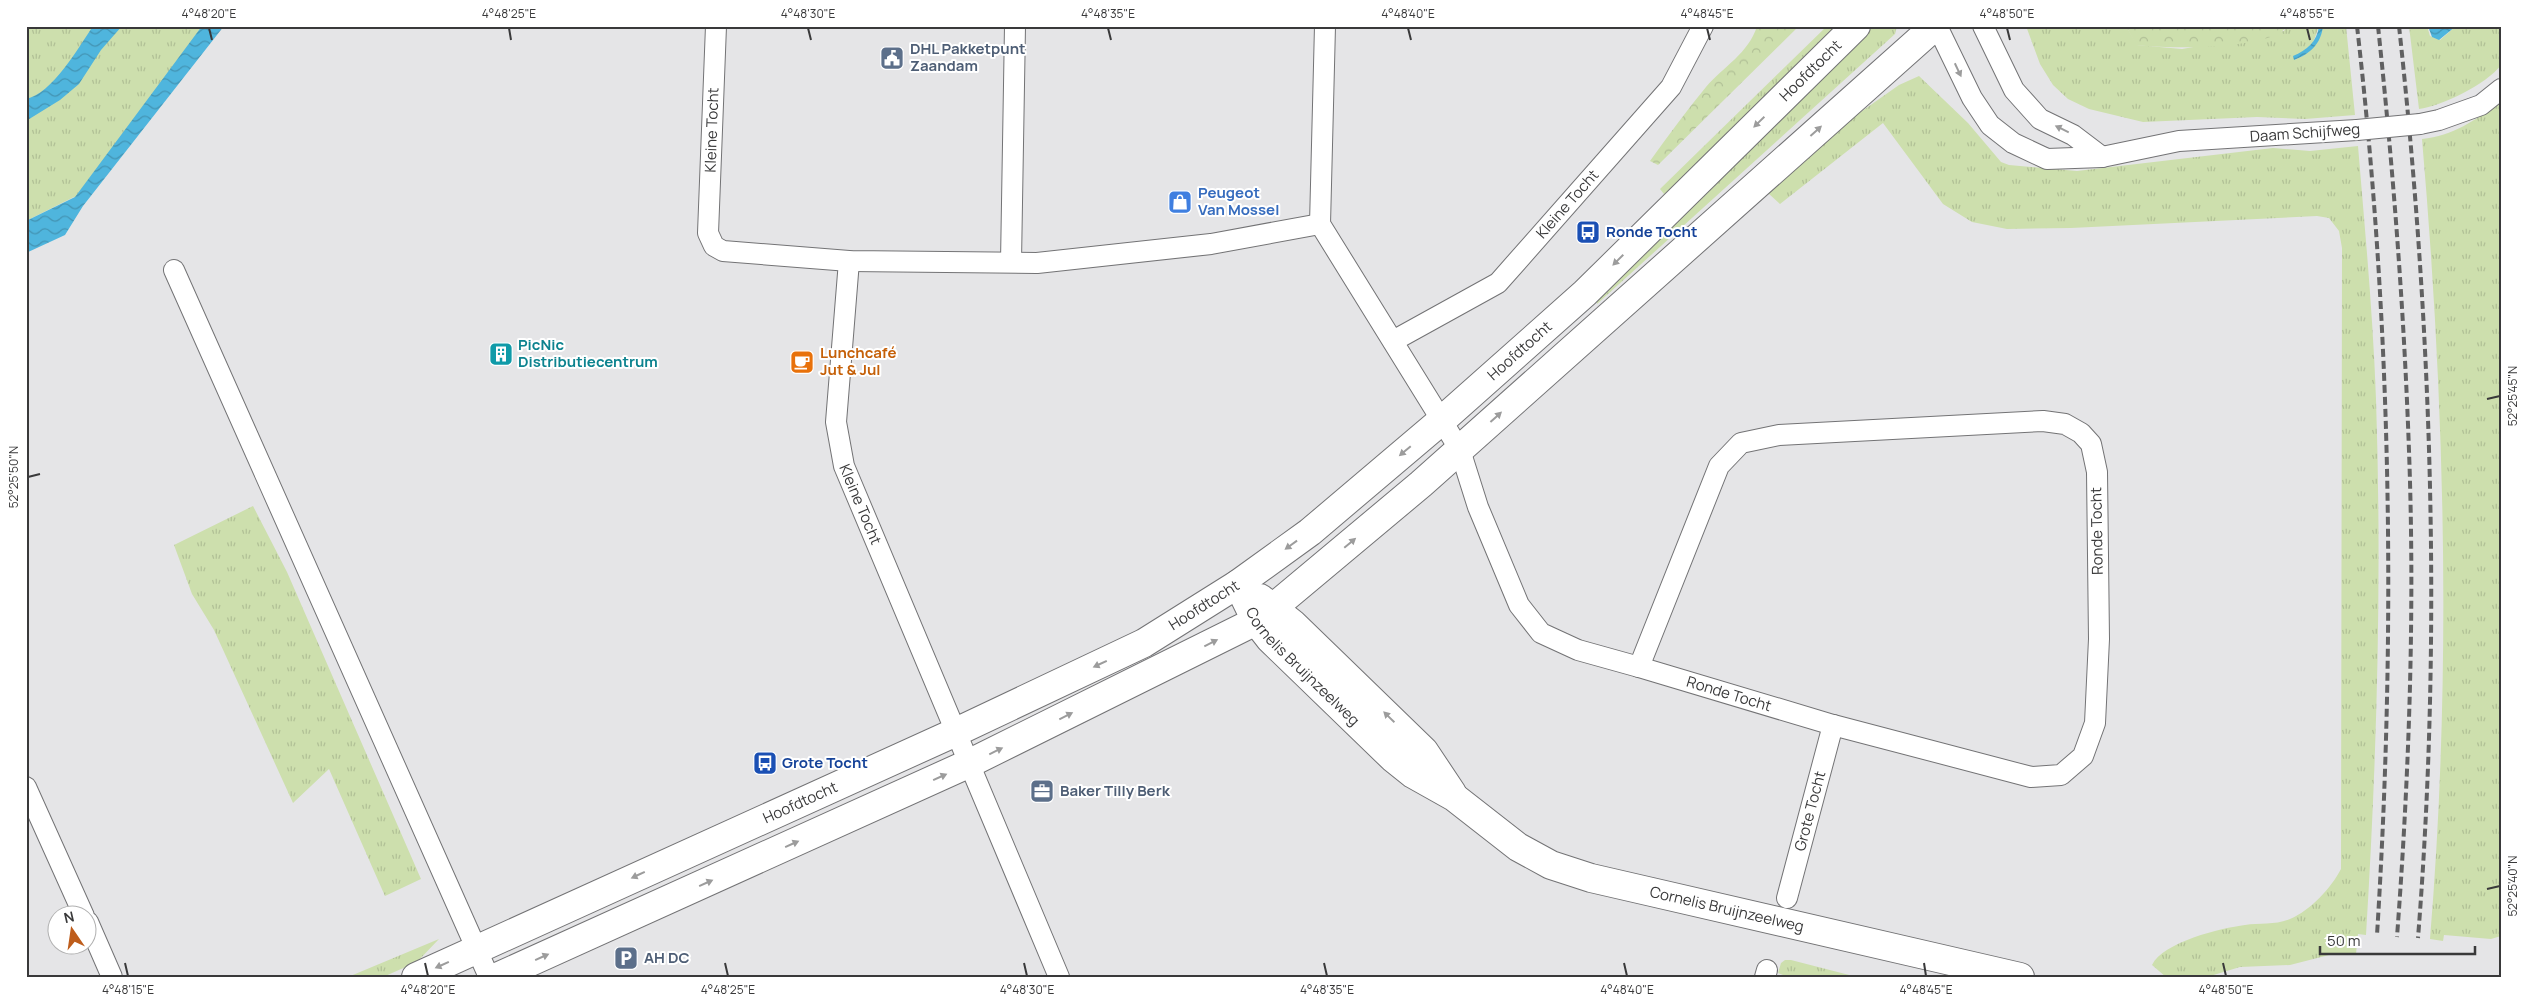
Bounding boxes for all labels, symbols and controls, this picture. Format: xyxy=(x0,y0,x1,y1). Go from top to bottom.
text: 4°48'20"E xyxy=(182,5,237,22)
text: 4°48'25"E xyxy=(482,5,536,22)
text: 4°48'30"E xyxy=(781,5,835,22)
text: 4°48'35"E xyxy=(1081,5,1135,22)
text: 4°48'40"E xyxy=(1381,5,1435,22)
text: 4°48'45"E xyxy=(1680,5,1734,22)
text: 4°48'50"E xyxy=(1980,5,2035,22)
text: 4°48'55"E xyxy=(2280,5,2334,22)
street label: Hoofdtocht xyxy=(1775,35,1846,106)
place label: DHL Pakketpunt Zaandam xyxy=(910,38,1026,76)
public building icon: DHL Pakketpunt Zaandam xyxy=(879,45,905,71)
one-way arrow xyxy=(1954,63,1962,77)
street label: Kleine Tocht xyxy=(700,87,723,173)
one-way arrow xyxy=(1753,115,1765,127)
street label: Daam Schijfweg xyxy=(2249,118,2361,147)
one-way arrow xyxy=(1809,125,1821,137)
one-way arrow xyxy=(2054,125,2069,133)
street label: Kleine Tocht xyxy=(1531,165,1603,243)
place label: Peugeot Van Mossel xyxy=(1198,182,1279,220)
shop icon: Peugeot Van Mossel xyxy=(1167,189,1193,215)
bus stop icon: Ronde Tocht xyxy=(1575,219,1601,245)
place label: Ronde Tocht xyxy=(1606,221,1697,242)
one-way arrow xyxy=(1612,254,1624,266)
street label: Hoofdtocht xyxy=(1483,316,1556,385)
place label: PicNic Distributiecentrum xyxy=(518,334,658,372)
building icon: PicNic Distributiecentrum xyxy=(488,341,514,367)
place label: Lunchcafé Jut & Jul xyxy=(820,342,897,380)
cafe icon: Lunchcafé Jut & Jul xyxy=(789,349,815,375)
text: 52°25'45"N xyxy=(2504,366,2521,426)
one-way arrow xyxy=(1490,412,1503,423)
one-way arrow xyxy=(1400,445,1412,457)
text: 52°25'50"N xyxy=(5,446,22,508)
street label: Kleine Tocht xyxy=(834,461,887,548)
street label: Ronde Tocht xyxy=(2085,487,2108,575)
one-way arrow xyxy=(1343,538,1356,549)
one-way arrow xyxy=(1284,540,1298,550)
street label: Hoofdtocht xyxy=(1165,575,1243,635)
street label: Cornelis Bruijnzeelweg xyxy=(1241,604,1365,730)
one-way arrow xyxy=(1204,639,1218,647)
one-way arrow xyxy=(1093,660,1107,668)
street label: Ronde Tocht xyxy=(1684,671,1774,716)
one-way arrow xyxy=(1384,711,1396,723)
one-way arrow xyxy=(1059,712,1073,720)
one-way arrow xyxy=(989,746,1003,754)
bus stop icon: Grote Tocht xyxy=(752,750,778,776)
place label: Grote Tocht xyxy=(782,752,868,773)
street label: Grote Tocht xyxy=(1789,769,1830,853)
one-way arrow xyxy=(933,772,947,780)
street label: Hoofdtocht xyxy=(759,776,841,828)
office icon: Baker Tilly Berk xyxy=(1029,778,1055,804)
place label: Baker Tilly Berk xyxy=(1060,780,1171,801)
one-way arrow xyxy=(785,839,799,847)
text: 52°25'40"N xyxy=(2504,855,2521,917)
one-way arrow xyxy=(631,872,645,880)
one-way arrow xyxy=(699,878,713,886)
street label: Cornelis Bruijnzeelweg xyxy=(1648,881,1806,937)
north arrow xyxy=(48,906,98,956)
text: N xyxy=(62,906,76,927)
scale bar xyxy=(2320,923,2474,955)
text: 50 m xyxy=(2327,930,2361,951)
parking icon: AH DC xyxy=(613,945,639,971)
place label: AH DC xyxy=(644,947,689,968)
one-way arrow xyxy=(535,952,549,960)
one-way arrow xyxy=(435,961,449,969)
text: 4°48'15"E xyxy=(102,981,154,998)
text: 4°48'20"E xyxy=(401,981,456,998)
text: 4°48'25"E xyxy=(701,981,755,998)
text: 4°48'30"E xyxy=(1000,981,1054,998)
text: 4°48'35"E xyxy=(1300,981,1354,998)
text: 4°48'40"E xyxy=(1600,981,1654,998)
text: 4°48'45"E xyxy=(1899,981,1953,998)
text: 4°48'50"E xyxy=(2199,981,2254,998)

